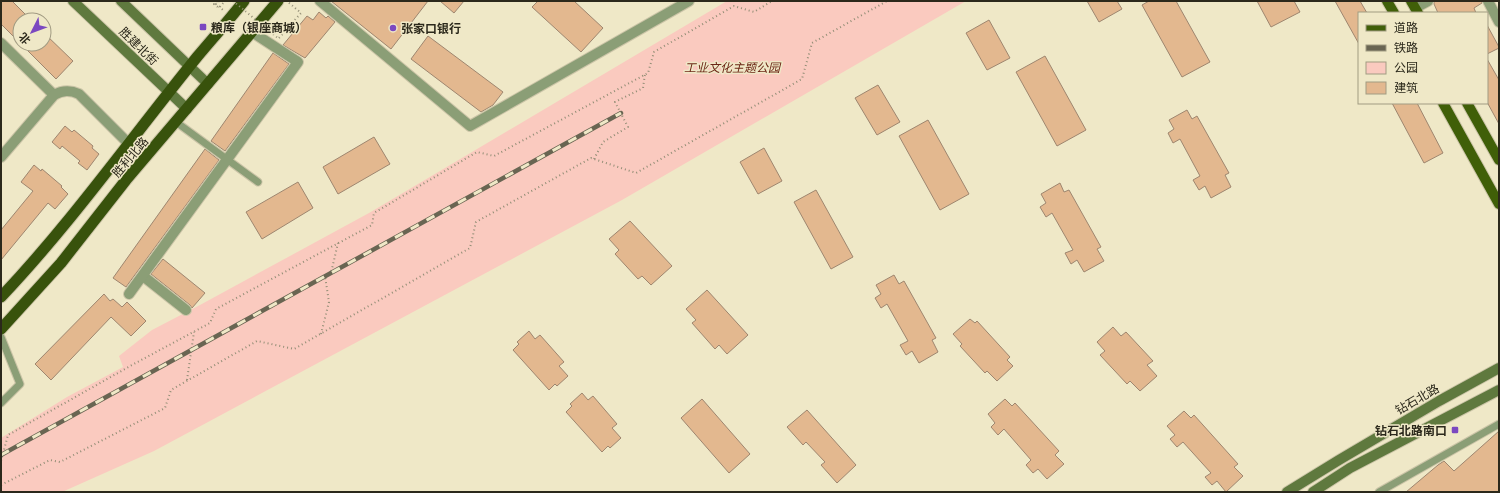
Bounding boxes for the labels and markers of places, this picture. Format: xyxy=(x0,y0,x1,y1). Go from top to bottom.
place label: 粮库（银座商城） xyxy=(211,20,307,35)
place label: 张家口银行 xyxy=(401,21,461,36)
marker: 粮库（银座商城） xyxy=(198,22,208,32)
marker: 张家口银行 xyxy=(388,23,398,33)
place label: 钻石北路南口 xyxy=(1375,423,1447,438)
marker: 钻石北路南口 xyxy=(1450,425,1460,435)

